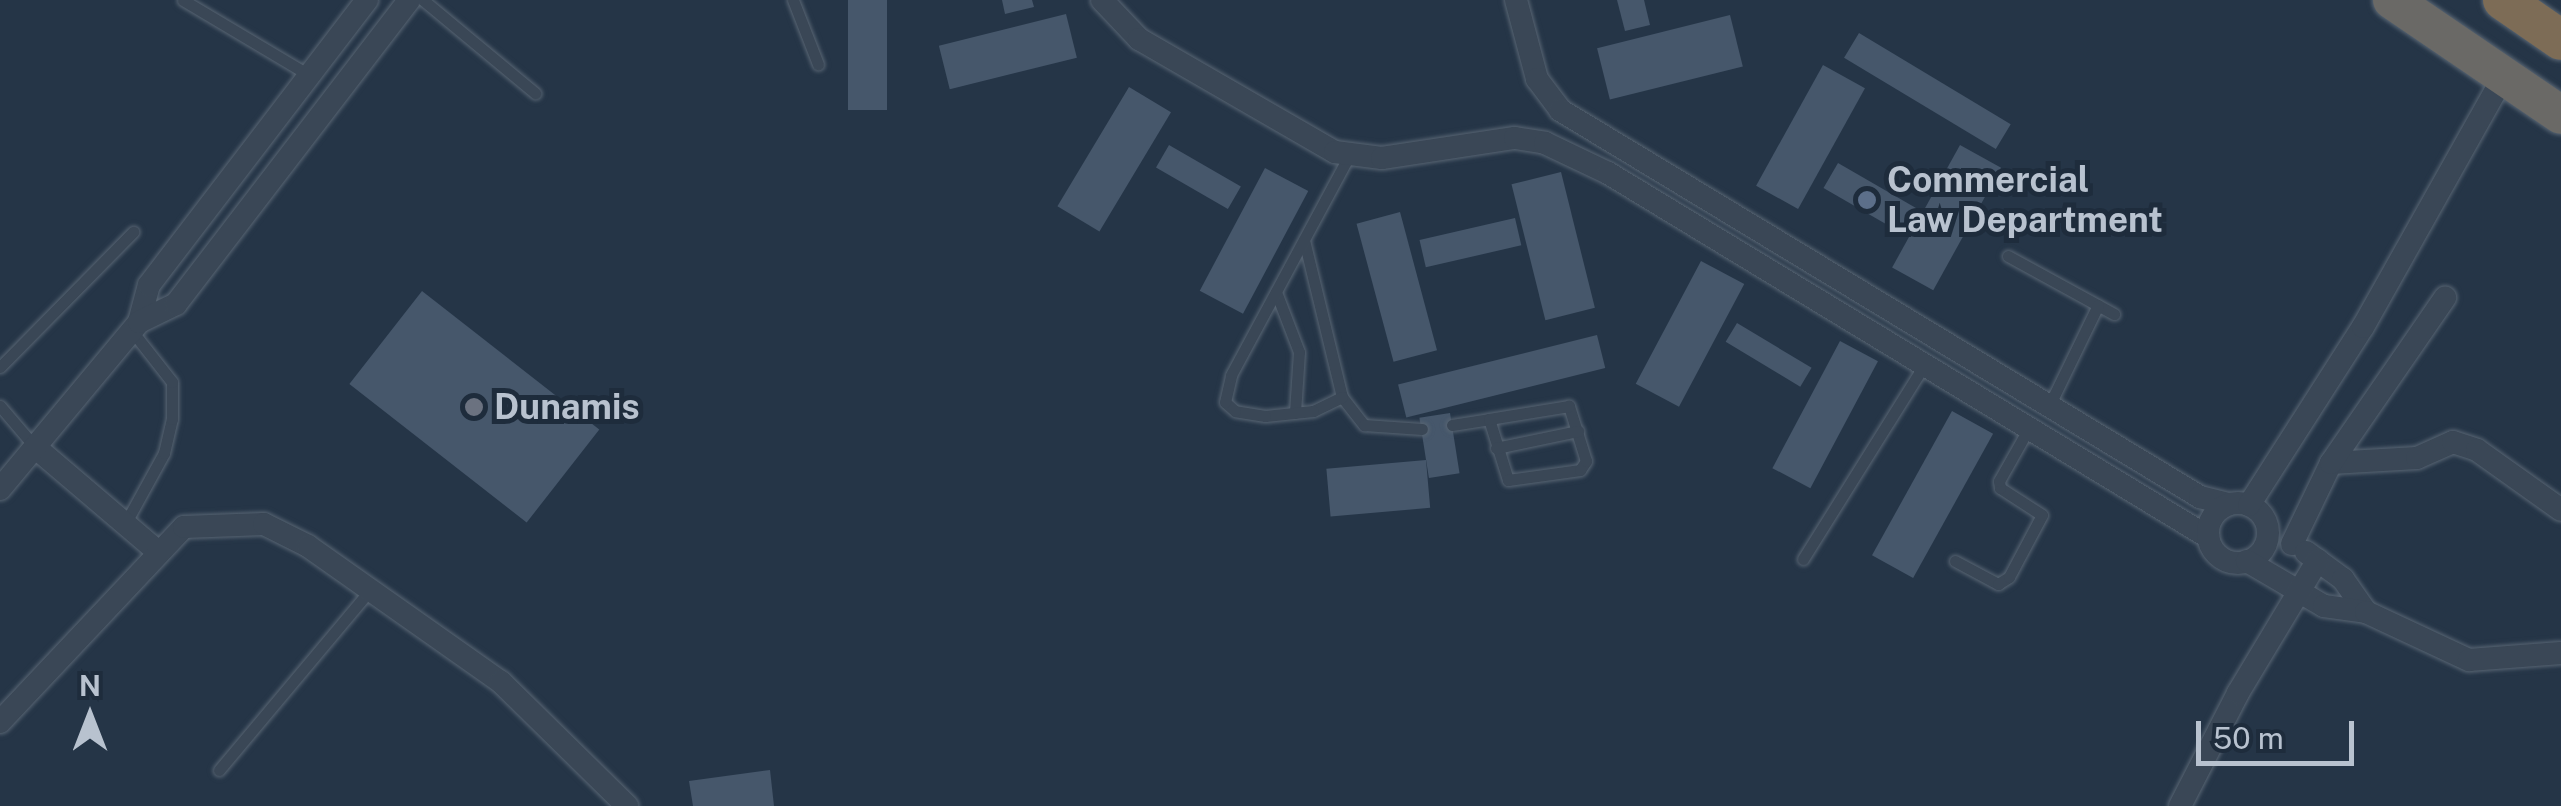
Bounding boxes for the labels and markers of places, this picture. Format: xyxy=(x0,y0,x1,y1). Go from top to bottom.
place label: Commercial Law Department xyxy=(1887,159,2163,241)
marker: Commercial Law Department xyxy=(1856,189,1878,211)
place label: Dunamis xyxy=(494,386,640,428)
marker: Dunamis xyxy=(463,396,485,418)

